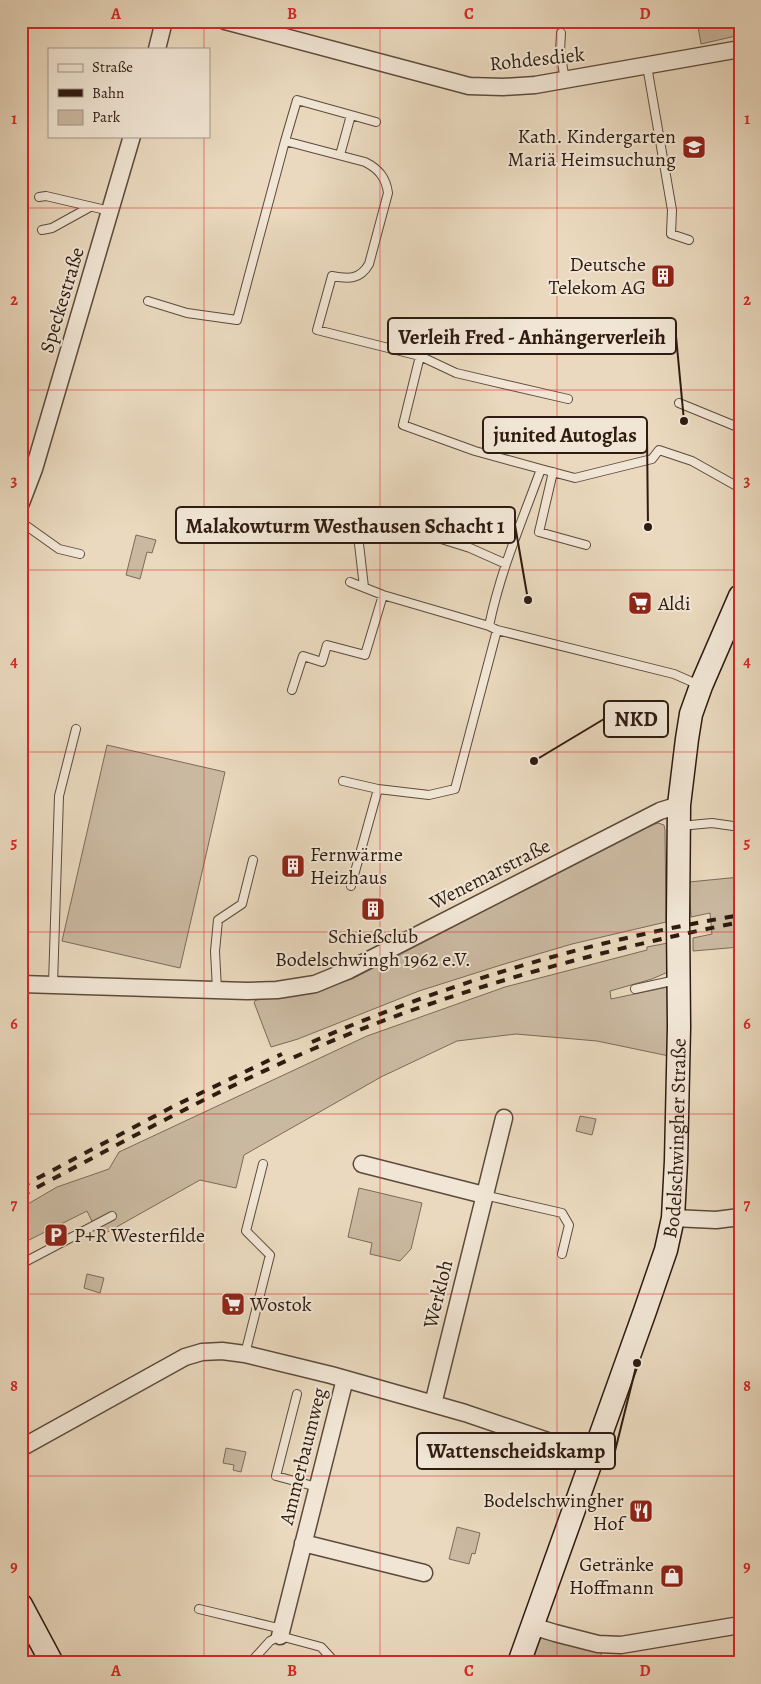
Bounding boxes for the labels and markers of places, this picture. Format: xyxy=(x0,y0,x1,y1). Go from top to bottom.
place label: Kath. Kindergarten Mariä Heimsuchung xyxy=(508,123,676,173)
school or university icon: Kath. Kindergarten Mariä Heimsuchung xyxy=(681,134,707,160)
place label: Deutsche Telekom AG xyxy=(549,251,646,301)
building icon: Deutsche Telekom AG xyxy=(650,263,676,289)
callout: Verleih Fred - Anhängerverleih xyxy=(388,318,676,354)
callout: junited Autoglas xyxy=(483,417,647,453)
callout: Malakowturm Westhausen Schacht 1 xyxy=(176,507,515,543)
supermarket icon: Aldi xyxy=(627,590,653,616)
place label: Aldi xyxy=(657,590,691,617)
callout: NKD xyxy=(604,701,668,737)
place label: Fernwärme Heizhaus xyxy=(310,841,403,891)
building icon: Fernwärme Heizhaus xyxy=(280,853,306,879)
building icon: Schießclub Bodelschwingh 1962 e.V. xyxy=(360,896,386,922)
place label: Schießclub Bodelschwingh 1962 e.V. xyxy=(275,923,471,973)
parking icon: P+R Westerfilde xyxy=(43,1222,69,1248)
place label: P+R Westerfilde xyxy=(74,1222,205,1249)
supermarket icon: Wostok xyxy=(220,1291,246,1317)
place label: Wostok xyxy=(249,1291,312,1318)
callout: Wattenscheidskamp xyxy=(417,1433,615,1469)
place label: Bodelschwingher Hof xyxy=(483,1487,627,1537)
restaurant icon: Bodelschwingher Hof xyxy=(628,1498,654,1524)
place label: Getränke Hoffmann xyxy=(569,1551,654,1601)
shop icon: Getränke Hoffmann xyxy=(659,1563,685,1589)

